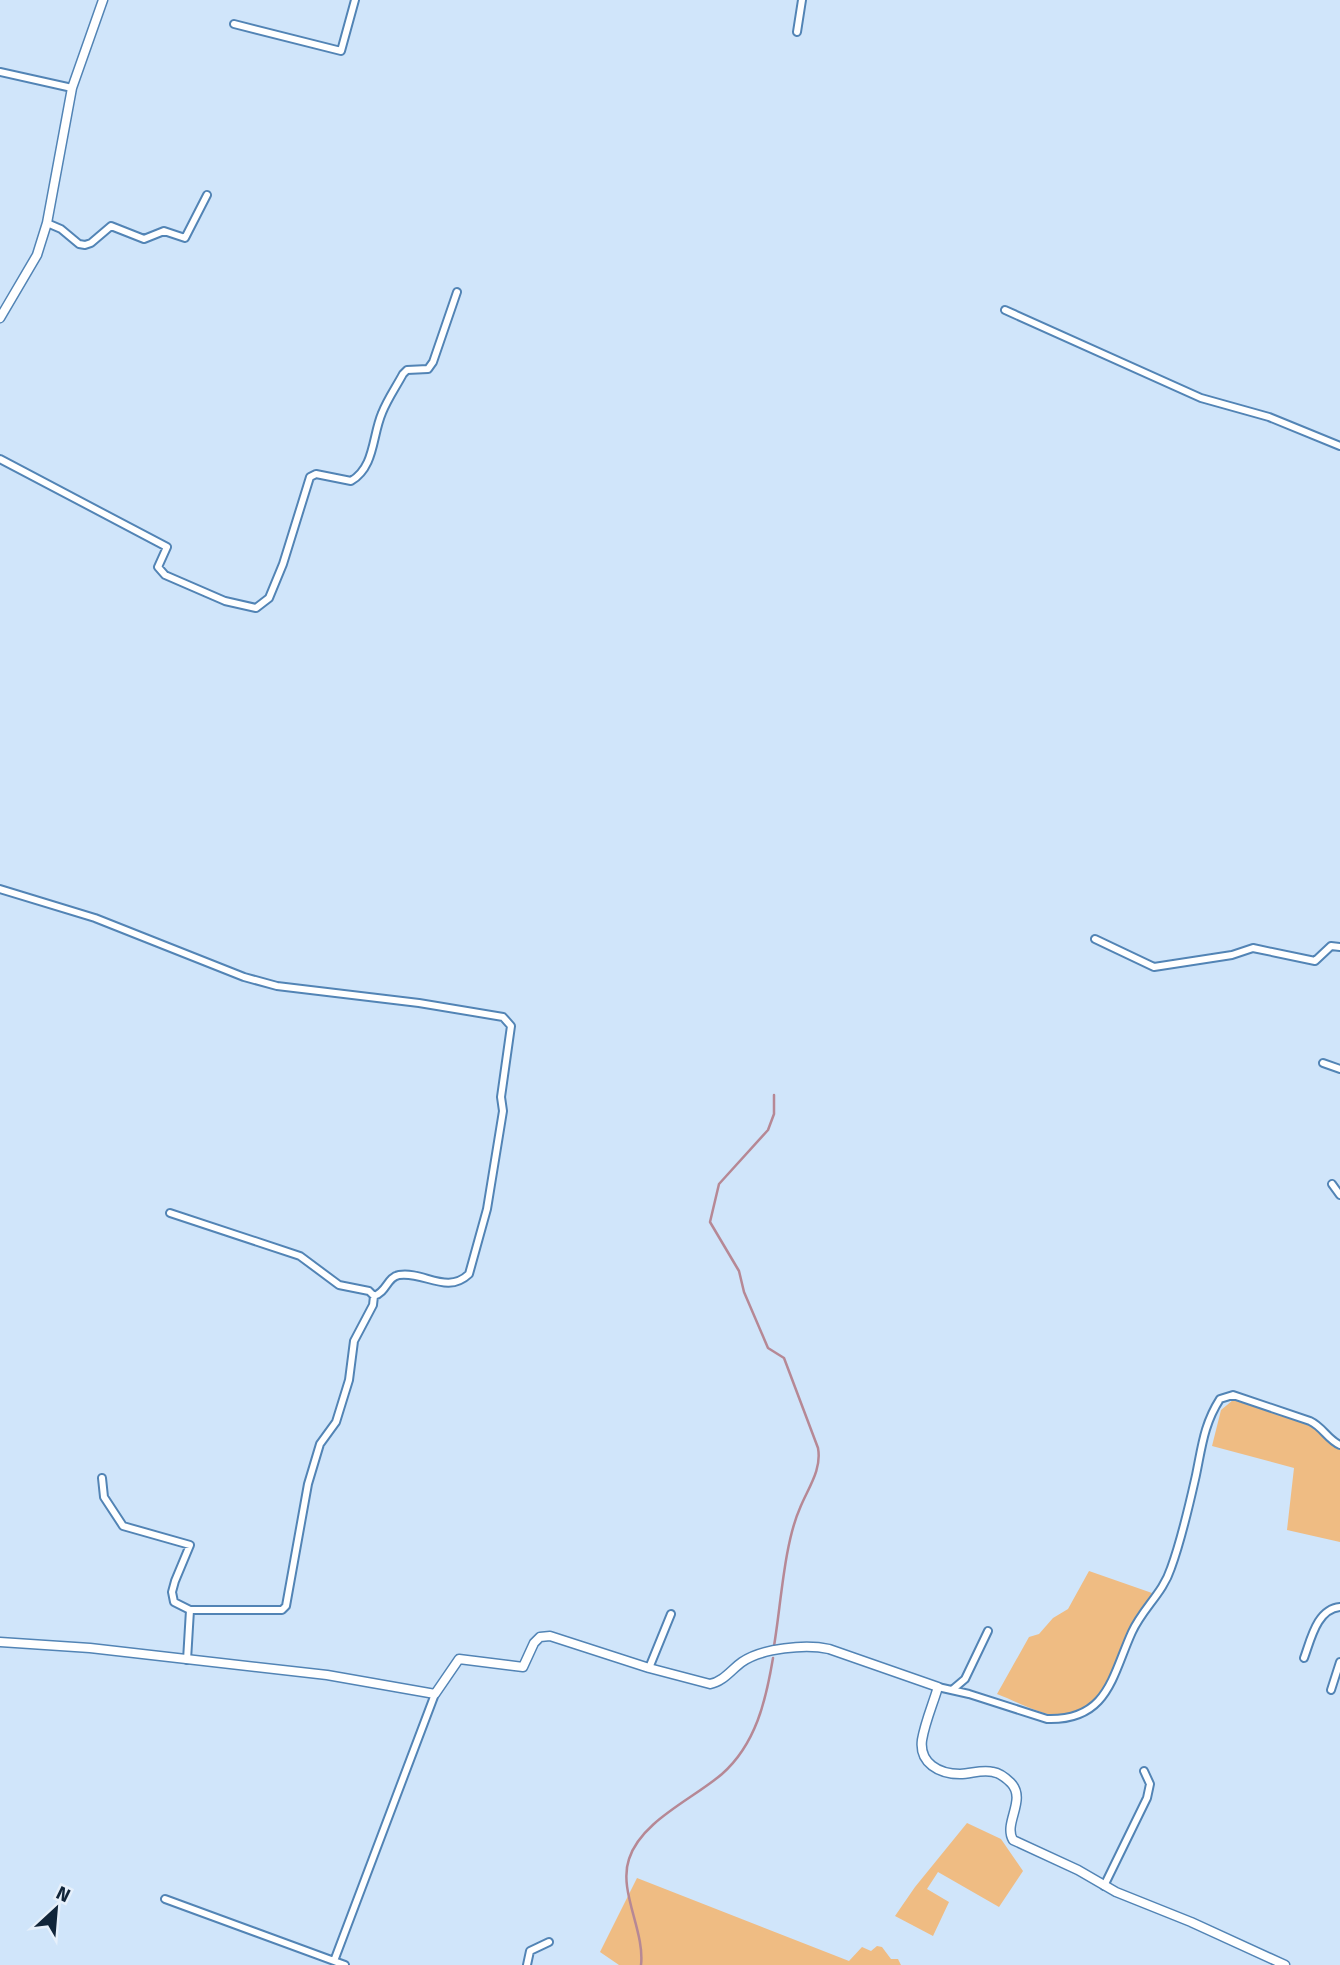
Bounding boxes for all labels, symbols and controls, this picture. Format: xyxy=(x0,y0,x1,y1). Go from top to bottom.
north arrow xyxy=(21,1874,91,1944)
text: N xyxy=(53,1881,74,1907)

